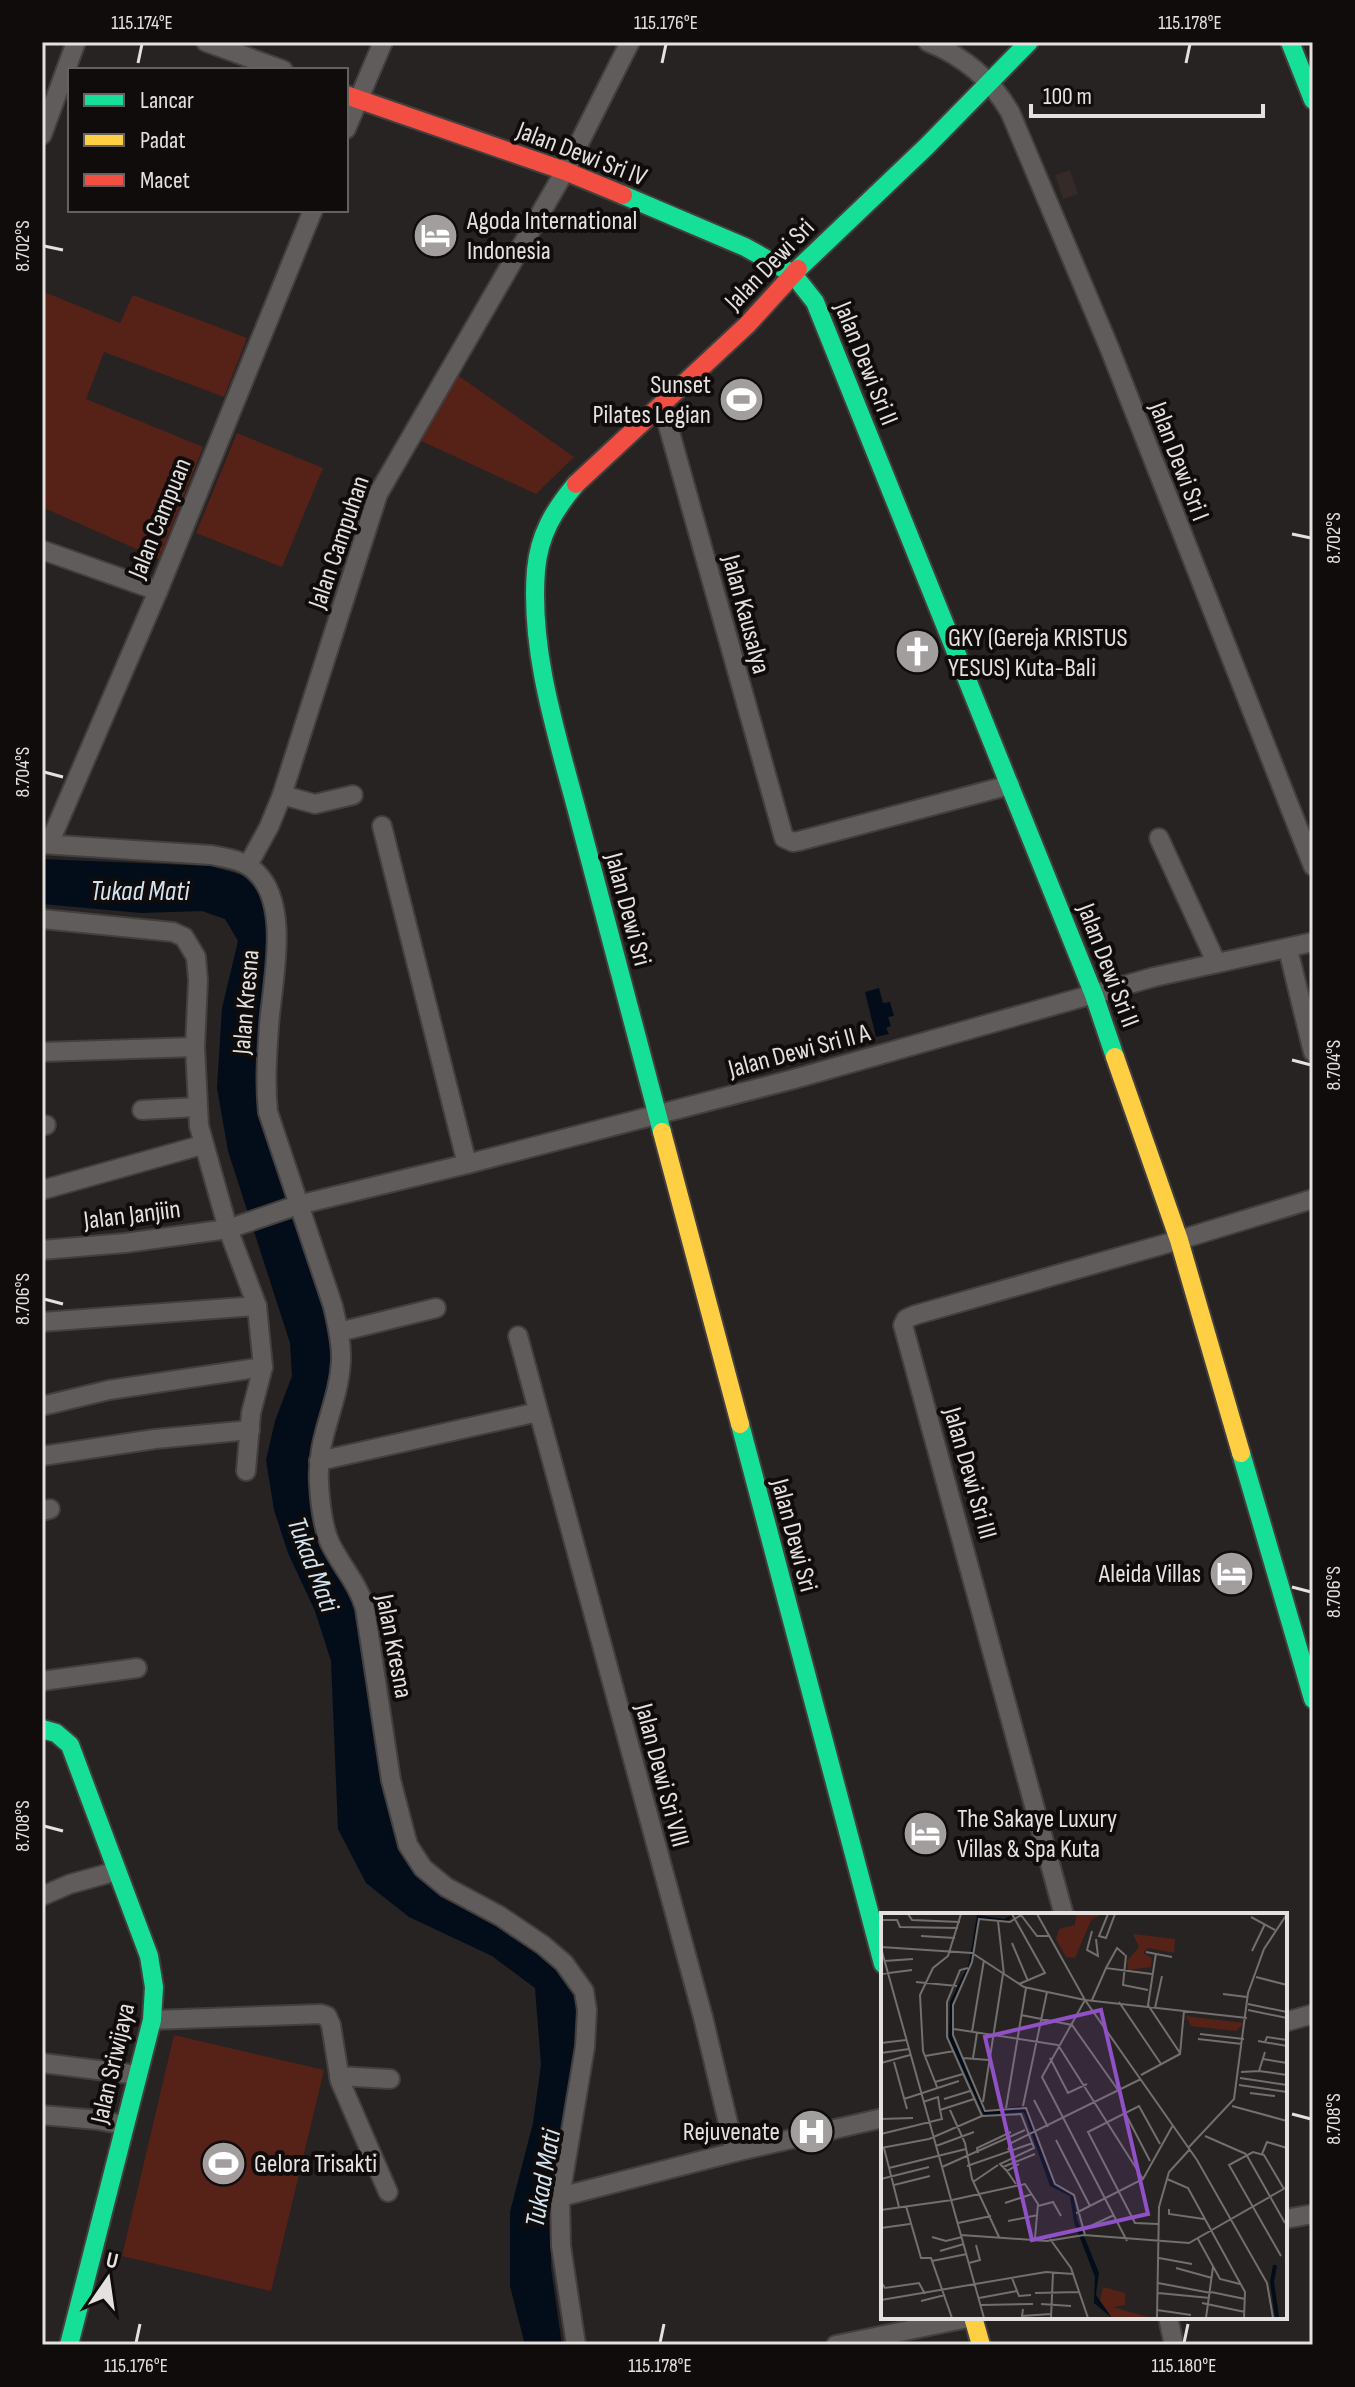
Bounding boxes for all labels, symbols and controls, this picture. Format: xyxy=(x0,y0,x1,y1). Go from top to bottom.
text: 115.174°E xyxy=(111,11,173,35)
text: 115.176°E xyxy=(634,11,698,35)
text: 115.178°E xyxy=(1158,11,1222,35)
legend xyxy=(68,68,348,212)
scale bar xyxy=(1031,68,1263,118)
text: 100 m xyxy=(1043,82,1092,111)
text: Lancar xyxy=(140,86,194,115)
street label: Jalan Dewi Sri IV xyxy=(511,115,651,193)
text: Padat xyxy=(140,126,186,155)
text: Macet xyxy=(140,166,190,195)
place label: Agoda International Indonesia xyxy=(466,206,637,267)
hotel icon: Agoda International Indonesia xyxy=(412,211,460,259)
street label: Jalan Dewi Sri xyxy=(718,213,821,318)
text: 8.702°S xyxy=(11,220,35,272)
street label: Jalan Dewi Sri II xyxy=(826,296,904,430)
place label: Sunset Pilates Legian xyxy=(593,370,711,431)
sports icon: Sunset Pilates Legian xyxy=(718,375,766,423)
street label: Jalan Dewi Sri I xyxy=(1141,397,1215,525)
street label: Jalan Campuan xyxy=(122,454,199,584)
street label: Jalan Campuhan xyxy=(302,472,377,614)
text: 8.702°S xyxy=(1322,512,1346,564)
street label: Jalan Kausalya xyxy=(715,551,776,677)
place label: GKY (Gereja KRISTUS YESUS) Kuta-Bali xyxy=(948,623,1128,684)
church icon: GKY (Gereja KRISTUS YESUS) Kuta-Bali xyxy=(893,628,941,676)
text: 8.704°S xyxy=(11,747,35,797)
street label: Jalan Dewi Sri xyxy=(597,849,657,969)
water label: Tukad Mati xyxy=(91,875,190,908)
street label: Jalan Dewi Sri II xyxy=(1069,898,1145,1032)
street label: Jalan Kresna xyxy=(226,948,267,1057)
street label: Jalan Dewi Sri II A xyxy=(724,1017,875,1086)
text: 8.704°S xyxy=(1322,1040,1346,1090)
street label: Jalan Janjiin xyxy=(81,1194,182,1237)
text: 8.706°S xyxy=(11,1273,35,1325)
street label: Jalan Dewi Sri III xyxy=(936,1403,1003,1543)
street label: Jalan Dewi Sri xyxy=(763,1475,823,1595)
water label: Tukad Mati xyxy=(279,1512,346,1617)
hotel icon: Aleida Villas xyxy=(1208,1549,1256,1597)
place label: Aleida Villas xyxy=(1098,1559,1201,1590)
text: 8.706°S xyxy=(1322,1566,1346,1618)
street label: Jalan Kresna xyxy=(368,1591,419,1701)
street label: Jalan Dewi Sri VIII xyxy=(627,1699,696,1850)
text: 8.708°S xyxy=(11,1800,35,1852)
place label: The Sakaye Luxury Villas & Spa Kuta xyxy=(957,1804,1117,1865)
hotel icon: The Sakaye Luxury Villas & Spa Kuta xyxy=(902,1809,950,1857)
inset map xyxy=(881,1913,1287,2319)
street label: Jalan Sriwijaya xyxy=(84,2000,142,2127)
text: 8.708°S xyxy=(1322,2093,1346,2145)
hospital icon: Rejuvenate xyxy=(787,2107,835,2155)
place label: Rejuvenate xyxy=(683,2117,780,2148)
water label: Tukad Mati xyxy=(519,2126,568,2230)
sports icon: Gelora Trisakti xyxy=(199,2139,247,2187)
place label: Gelora Trisakti xyxy=(254,2149,377,2180)
north arrow xyxy=(68,2239,148,2319)
text: U xyxy=(104,2247,121,2275)
text: 115.176°E xyxy=(104,2354,168,2378)
text: 115.178°E xyxy=(628,2354,692,2378)
text: 115.180°E xyxy=(1152,2354,1216,2378)

